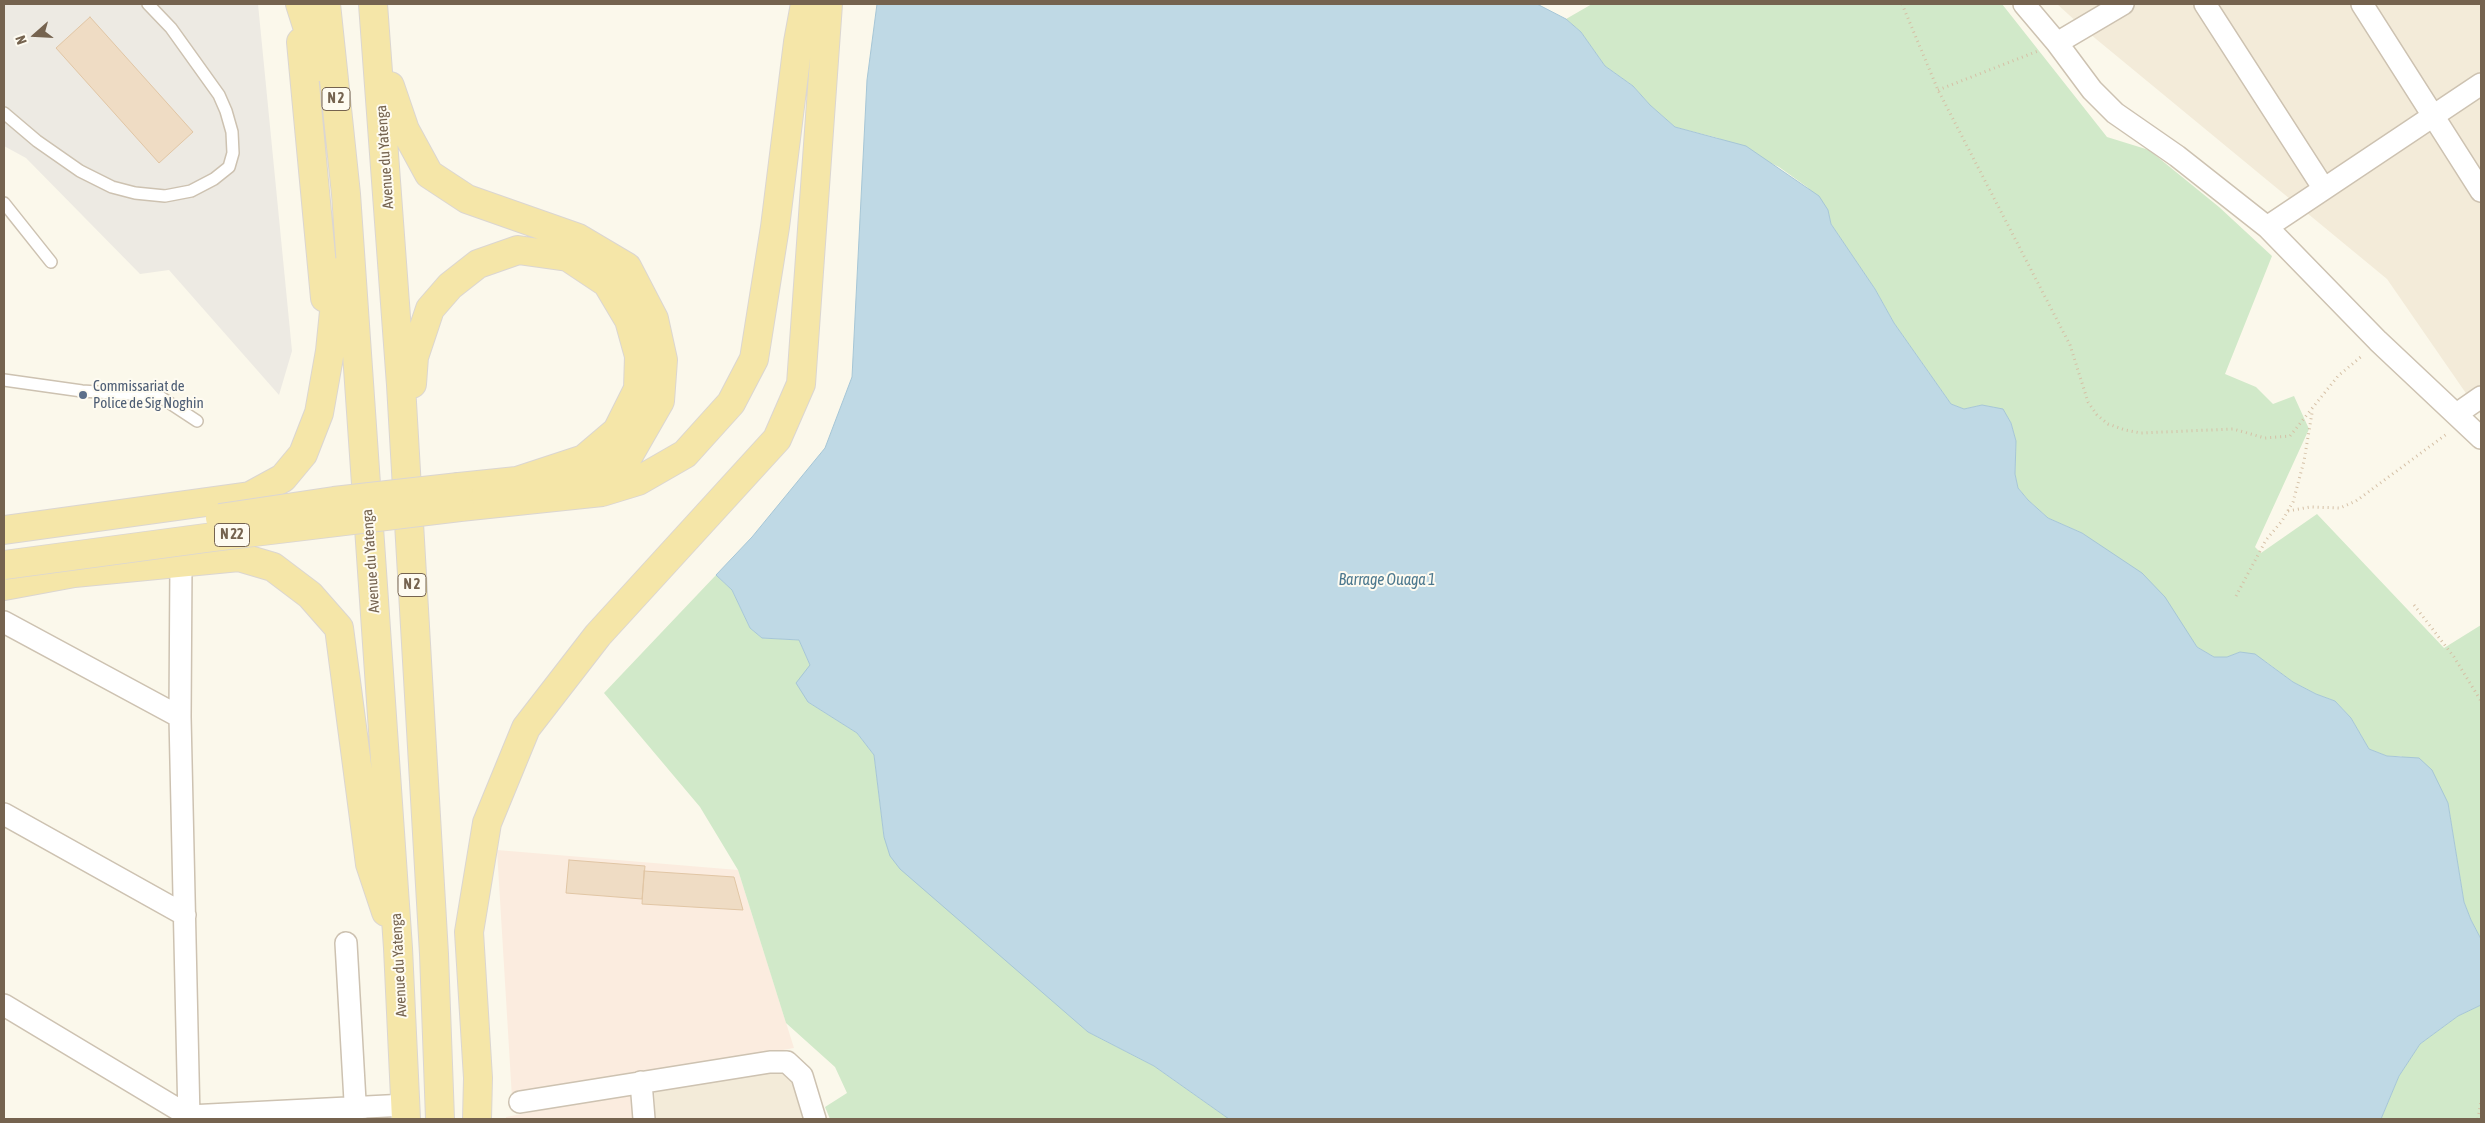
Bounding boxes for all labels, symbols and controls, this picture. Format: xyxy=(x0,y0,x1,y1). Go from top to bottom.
north arrow xyxy=(10,10,60,60)
text: N xyxy=(12,33,30,46)
road number: N 2 xyxy=(322,88,350,110)
street label: Avenue du Yatenga xyxy=(372,104,398,210)
place label: Commissariat de Police de Sig Noghin xyxy=(93,377,204,412)
marker: Commissariat de Police de Sig Noghin xyxy=(77,389,89,401)
street label: Avenue du Yatenga xyxy=(358,508,384,614)
road number: N 22 xyxy=(214,524,250,546)
water label: Barrage Ouaga 1 xyxy=(1339,570,1435,590)
road number: N 2 xyxy=(398,574,426,596)
street label: Avenue du Yatenga xyxy=(387,913,411,1017)

